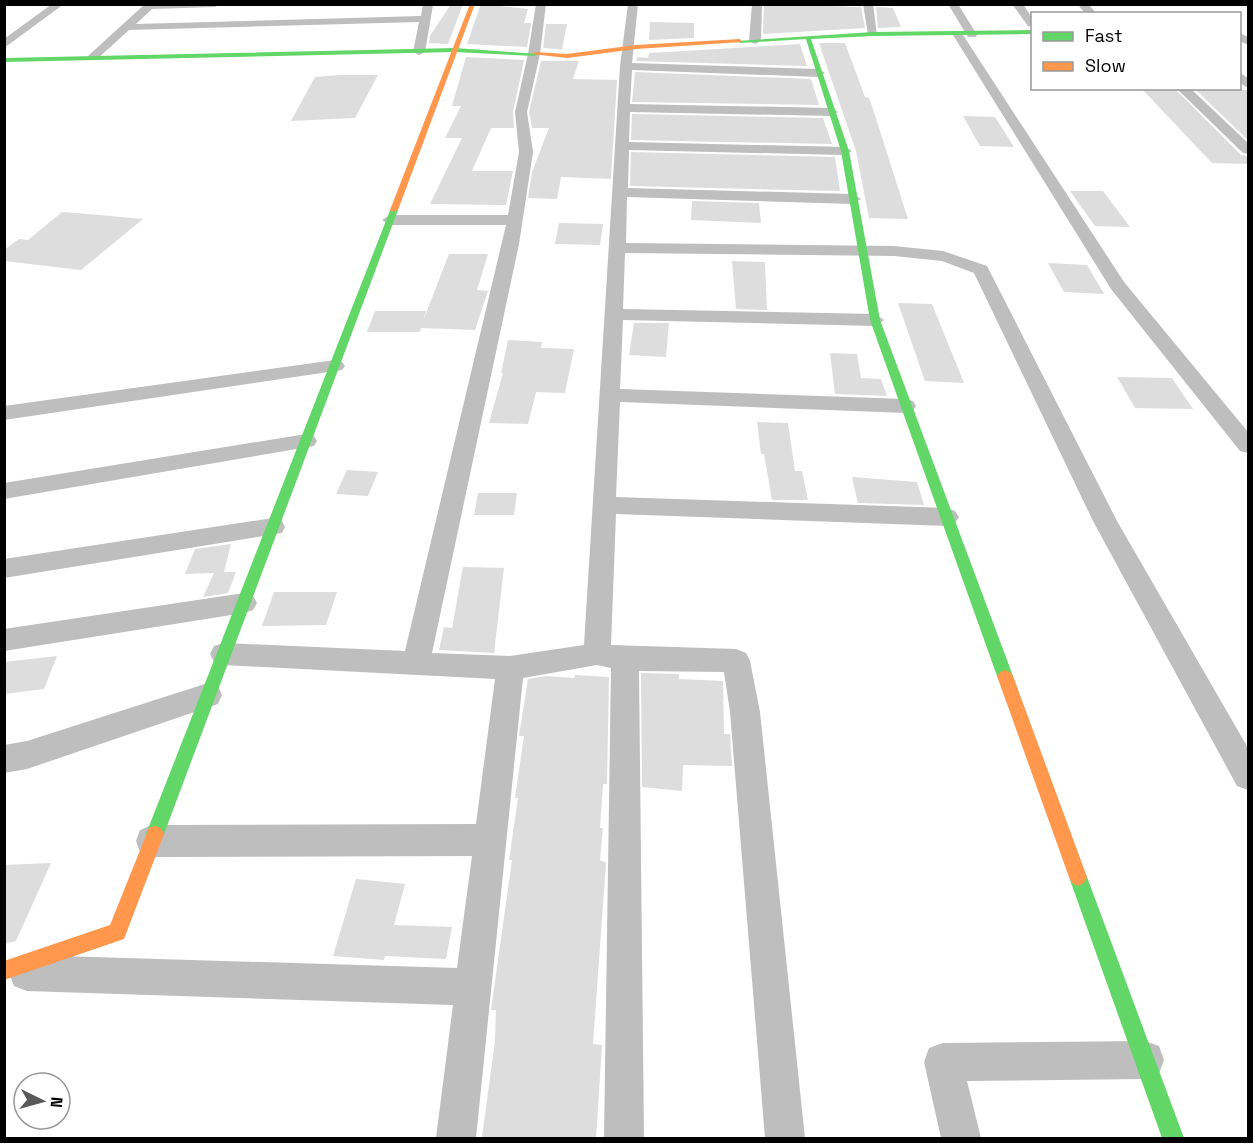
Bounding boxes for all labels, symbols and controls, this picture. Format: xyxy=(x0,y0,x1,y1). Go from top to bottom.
legend xyxy=(1031,12,1241,90)
text: Fast xyxy=(1085,24,1122,47)
text: Slow xyxy=(1085,54,1126,77)
north arrow xyxy=(12,1071,72,1131)
text: N xyxy=(46,1096,67,1109)

